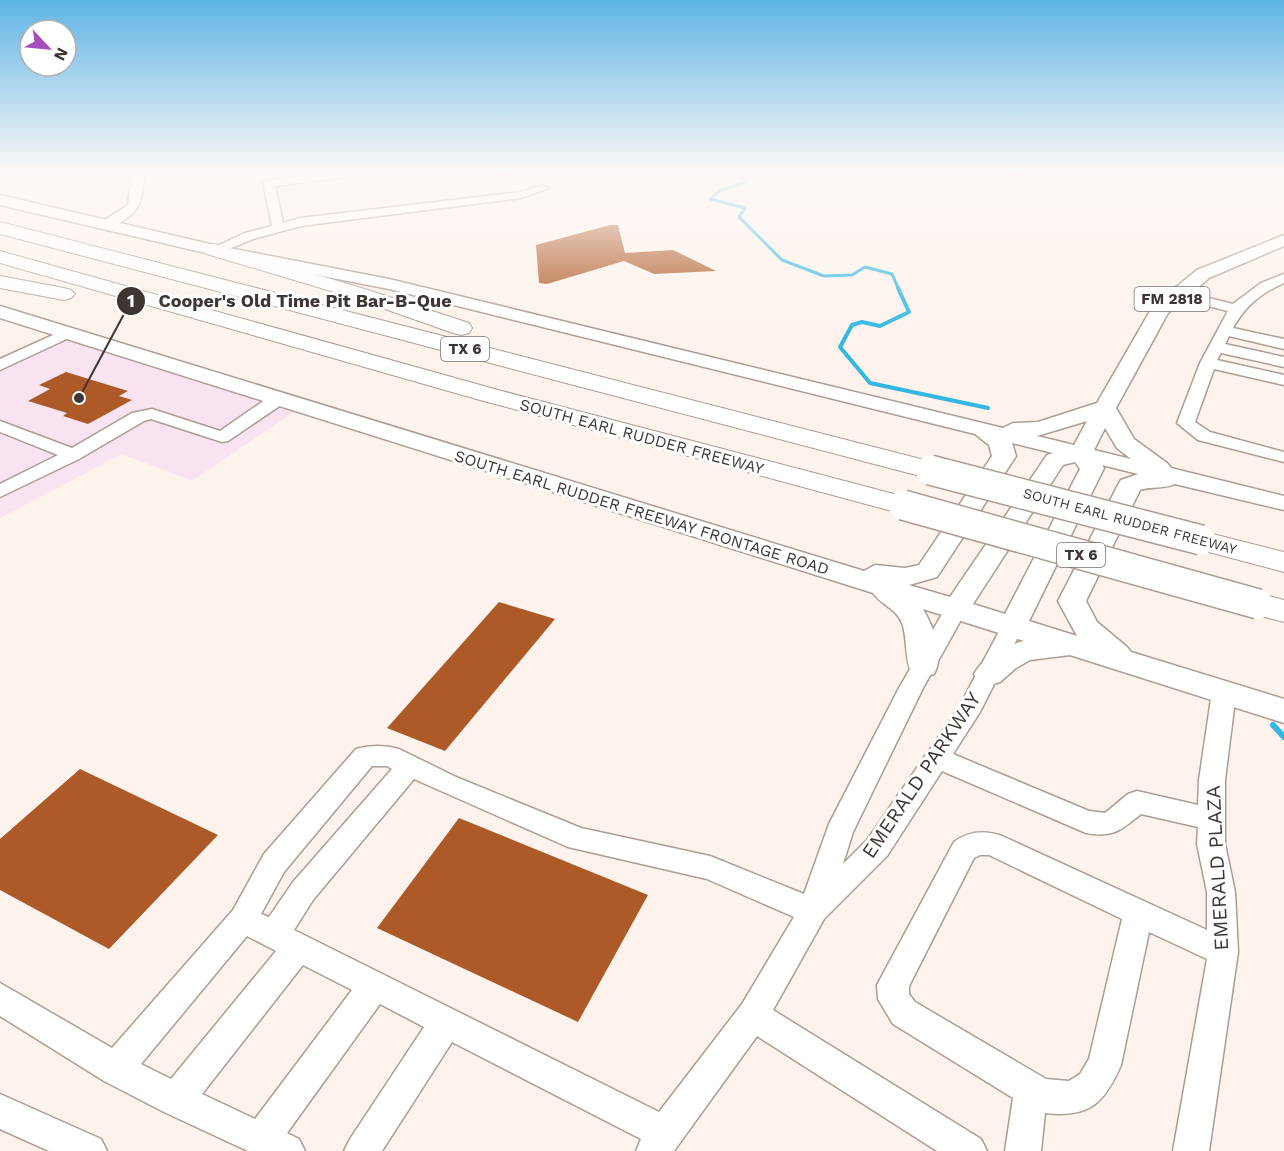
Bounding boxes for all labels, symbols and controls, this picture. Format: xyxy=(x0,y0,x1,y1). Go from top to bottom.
north arrow xyxy=(18,18,78,78)
text: N xyxy=(50,45,72,64)
callout: Cooper's Old Time Pit Bar-B-Que xyxy=(116,283,464,319)
road number: FM 2818 xyxy=(1134,287,1210,311)
text: 1 xyxy=(127,290,135,311)
text: Cooper's Old Time Pit Bar-B-Que xyxy=(158,290,452,311)
road number: TX 6 xyxy=(441,337,489,361)
street label: SOUTH EARL RUDDER FREEWAY xyxy=(518,395,766,478)
street label: SOUTH EARL RUDDER FREEWAY FRONTAGE ROAD xyxy=(452,446,831,579)
street label: SOUTH EARL RUDDER FREEWAY xyxy=(1021,485,1239,557)
road number: TX 6 xyxy=(1057,543,1105,567)
street label: EMERALD PARKWAY xyxy=(857,687,986,863)
street label: EMERALD PLAZA xyxy=(1201,785,1233,951)

